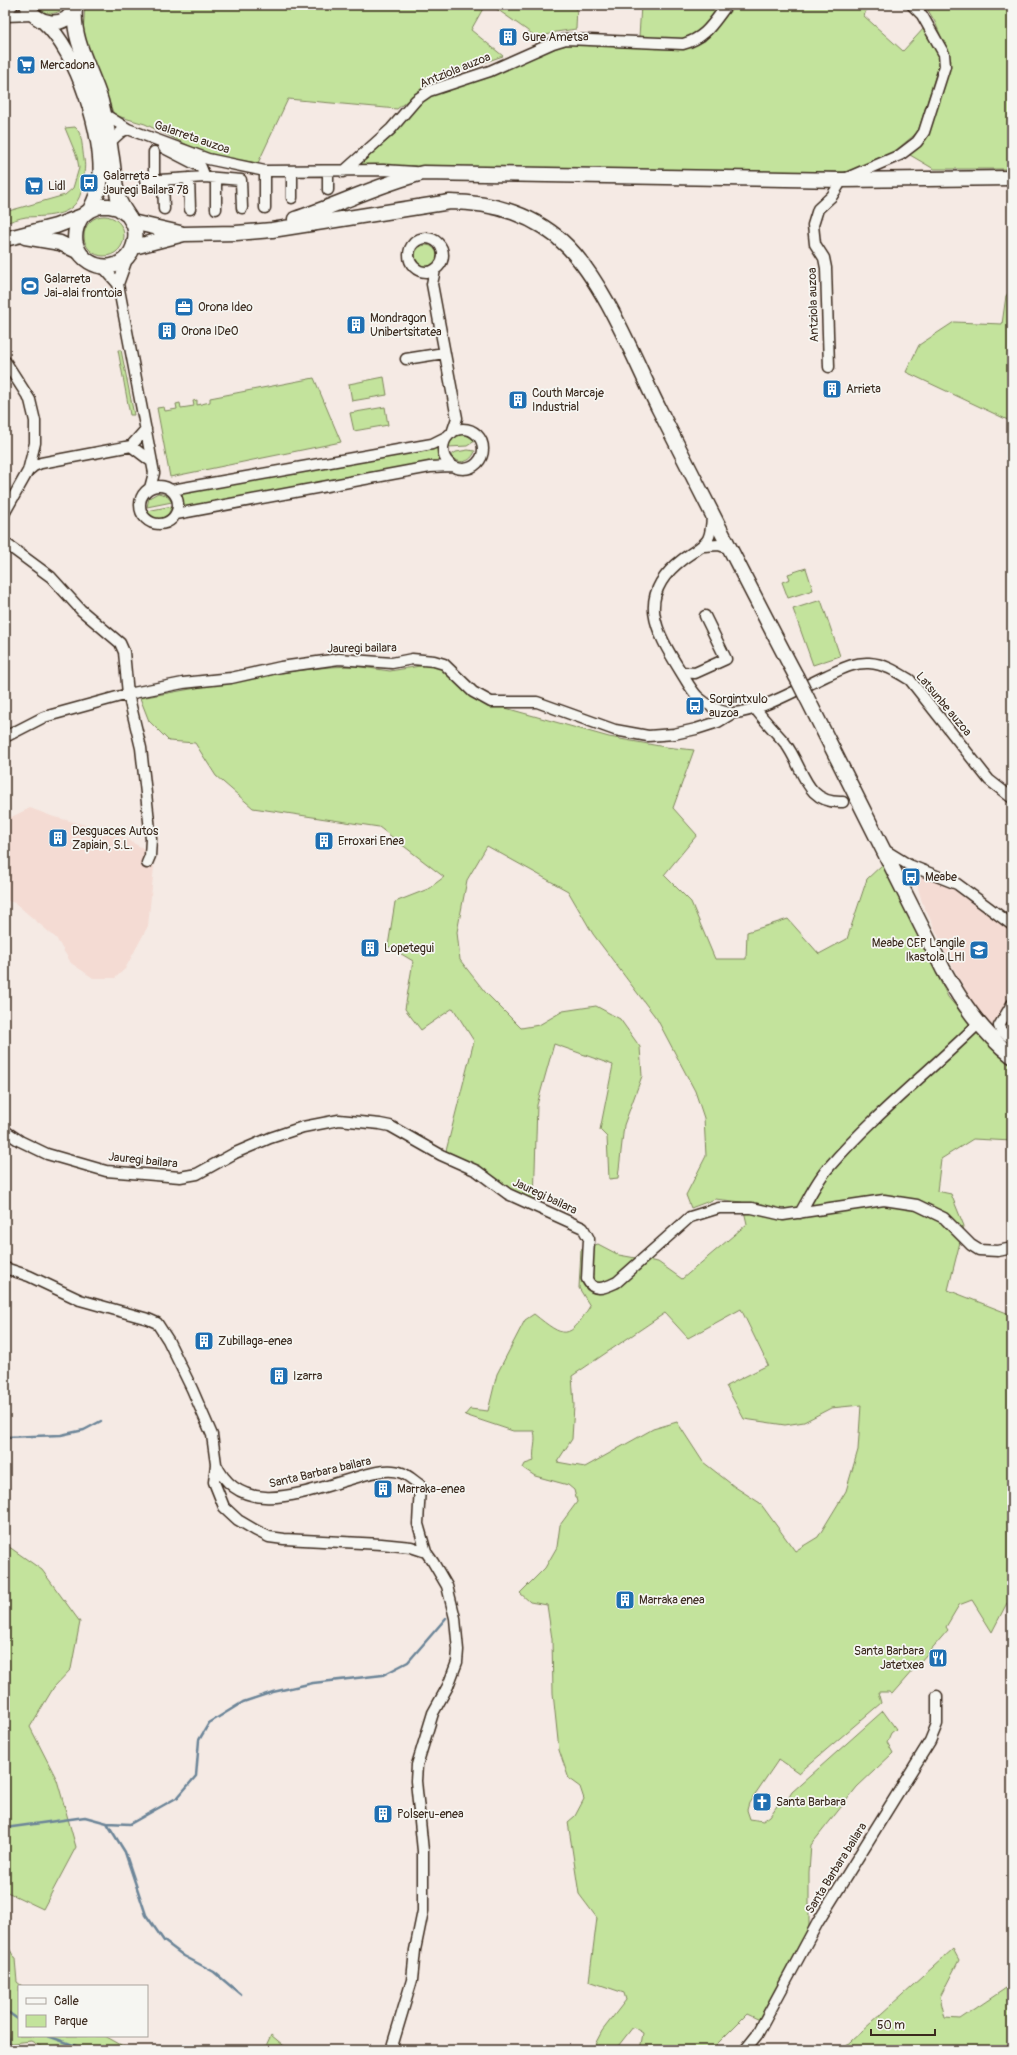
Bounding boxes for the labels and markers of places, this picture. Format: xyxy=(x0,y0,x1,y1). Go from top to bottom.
building icon: Gure Ametsa xyxy=(497,26,519,48)
place label: Gure Ametsa xyxy=(522,30,589,45)
supermarket icon: Mercadona xyxy=(15,54,37,76)
place label: Mercadona xyxy=(40,58,95,73)
place label: Galarreta - Jauregi Bailara 78 xyxy=(103,169,189,198)
bus stop icon: Galarreta - Jauregi Bailara 78 xyxy=(78,172,100,194)
supermarket icon: Lidl xyxy=(23,175,45,197)
place label: Lidl xyxy=(48,179,66,194)
place label: Galarreta Jai-alai frontoia xyxy=(44,272,123,301)
sports icon: Galarreta Jai-alai frontoia xyxy=(19,275,41,297)
office icon: Orona Ideo xyxy=(173,296,195,318)
place label: Orona Ideo xyxy=(198,300,253,315)
place label: Mondragon Unibertsitatea xyxy=(370,311,442,340)
building icon: Mondragon Unibertsitatea xyxy=(345,314,367,336)
building icon: Orona IDeO xyxy=(156,320,178,342)
place label: Orona IDeO xyxy=(181,324,239,339)
building icon: Arrieta xyxy=(821,378,843,400)
place label: Arrieta xyxy=(846,382,881,397)
place label: Couth Marcaje Industrial xyxy=(532,386,604,415)
building icon: Couth Marcaje Industrial xyxy=(507,389,529,411)
place label: Sorgintxulo auzoa xyxy=(709,692,768,721)
bus stop icon: Sorgintxulo auzoa xyxy=(684,695,706,717)
place label: Desguaces Autos Zapiain, S.L. xyxy=(72,824,159,853)
building icon: Desguaces Autos Zapiain, S.L. xyxy=(47,827,69,849)
building icon: Erroxari Enea xyxy=(313,830,335,852)
place label: Erroxari Enea xyxy=(338,834,404,849)
bus stop icon: Meabe xyxy=(900,866,922,888)
place label: Meabe xyxy=(925,870,957,885)
place label: Meabe CEP Langile Ikastola LHI xyxy=(872,936,965,965)
building icon: Lopetegui xyxy=(359,937,381,959)
school or university icon: Meabe CEP Langile Ikastola LHI xyxy=(968,939,990,961)
place label: Lopetegui xyxy=(384,941,434,956)
building icon: Zubillaga-enea xyxy=(193,1330,215,1352)
place label: Zubillaga-enea xyxy=(218,1334,293,1349)
building icon: Izarra xyxy=(268,1365,290,1387)
place label: Izarra xyxy=(293,1369,323,1384)
building icon: Marraka-enea xyxy=(372,1478,394,1500)
place label: Marraka-enea xyxy=(397,1482,465,1497)
building icon: Marraka enea xyxy=(614,1589,636,1611)
place label: Marraka enea xyxy=(639,1593,705,1608)
place label: Santa Barbara Jatetxea xyxy=(854,1644,924,1673)
restaurant icon: Santa Barbara Jatetxea xyxy=(927,1647,949,1669)
church icon: Santa Barbara xyxy=(751,1791,773,1813)
place label: Santa Barbara xyxy=(776,1795,846,1810)
building icon: Polseru-enea xyxy=(372,1803,394,1825)
place label: Polseru-enea xyxy=(397,1807,464,1822)

